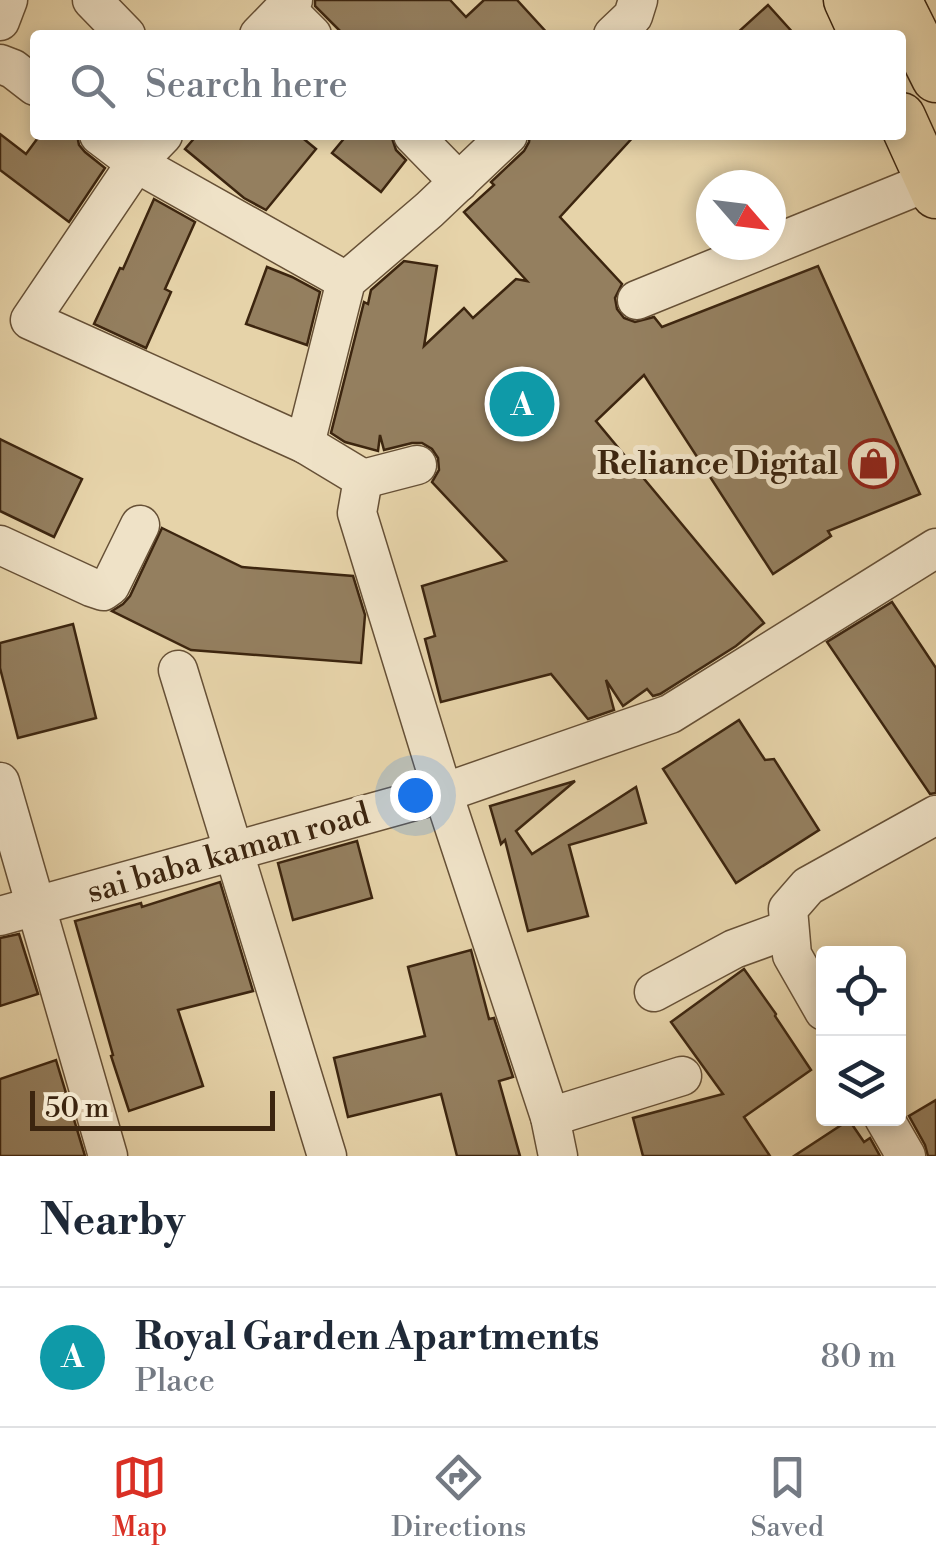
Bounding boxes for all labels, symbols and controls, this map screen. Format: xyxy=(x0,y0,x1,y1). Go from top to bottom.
search box xyxy=(30,30,906,140)
icon: search xyxy=(65,58,120,113)
text: Search here xyxy=(145,62,348,109)
north arrow xyxy=(696,170,786,260)
pin: A xyxy=(490,366,554,442)
shop icon: Reliance Digital xyxy=(847,437,899,489)
place label: Reliance Digital xyxy=(597,444,838,484)
your location xyxy=(390,770,441,821)
street label: sai baba kaman road xyxy=(82,793,374,912)
map controls xyxy=(816,946,906,1126)
button: locate xyxy=(816,946,906,1036)
button: layers xyxy=(816,1036,906,1126)
scale bar xyxy=(30,1086,275,1130)
text: 50 m xyxy=(45,1091,109,1126)
text: Nearby xyxy=(40,1195,185,1248)
text: Royal Garden Apartments xyxy=(135,1314,599,1361)
text: A xyxy=(61,1337,84,1377)
text: 80 m xyxy=(821,1337,896,1377)
text: Place xyxy=(135,1361,215,1401)
tab: Map xyxy=(112,1450,167,1545)
tab: Directions xyxy=(391,1450,526,1545)
tab: Saved xyxy=(750,1450,824,1545)

